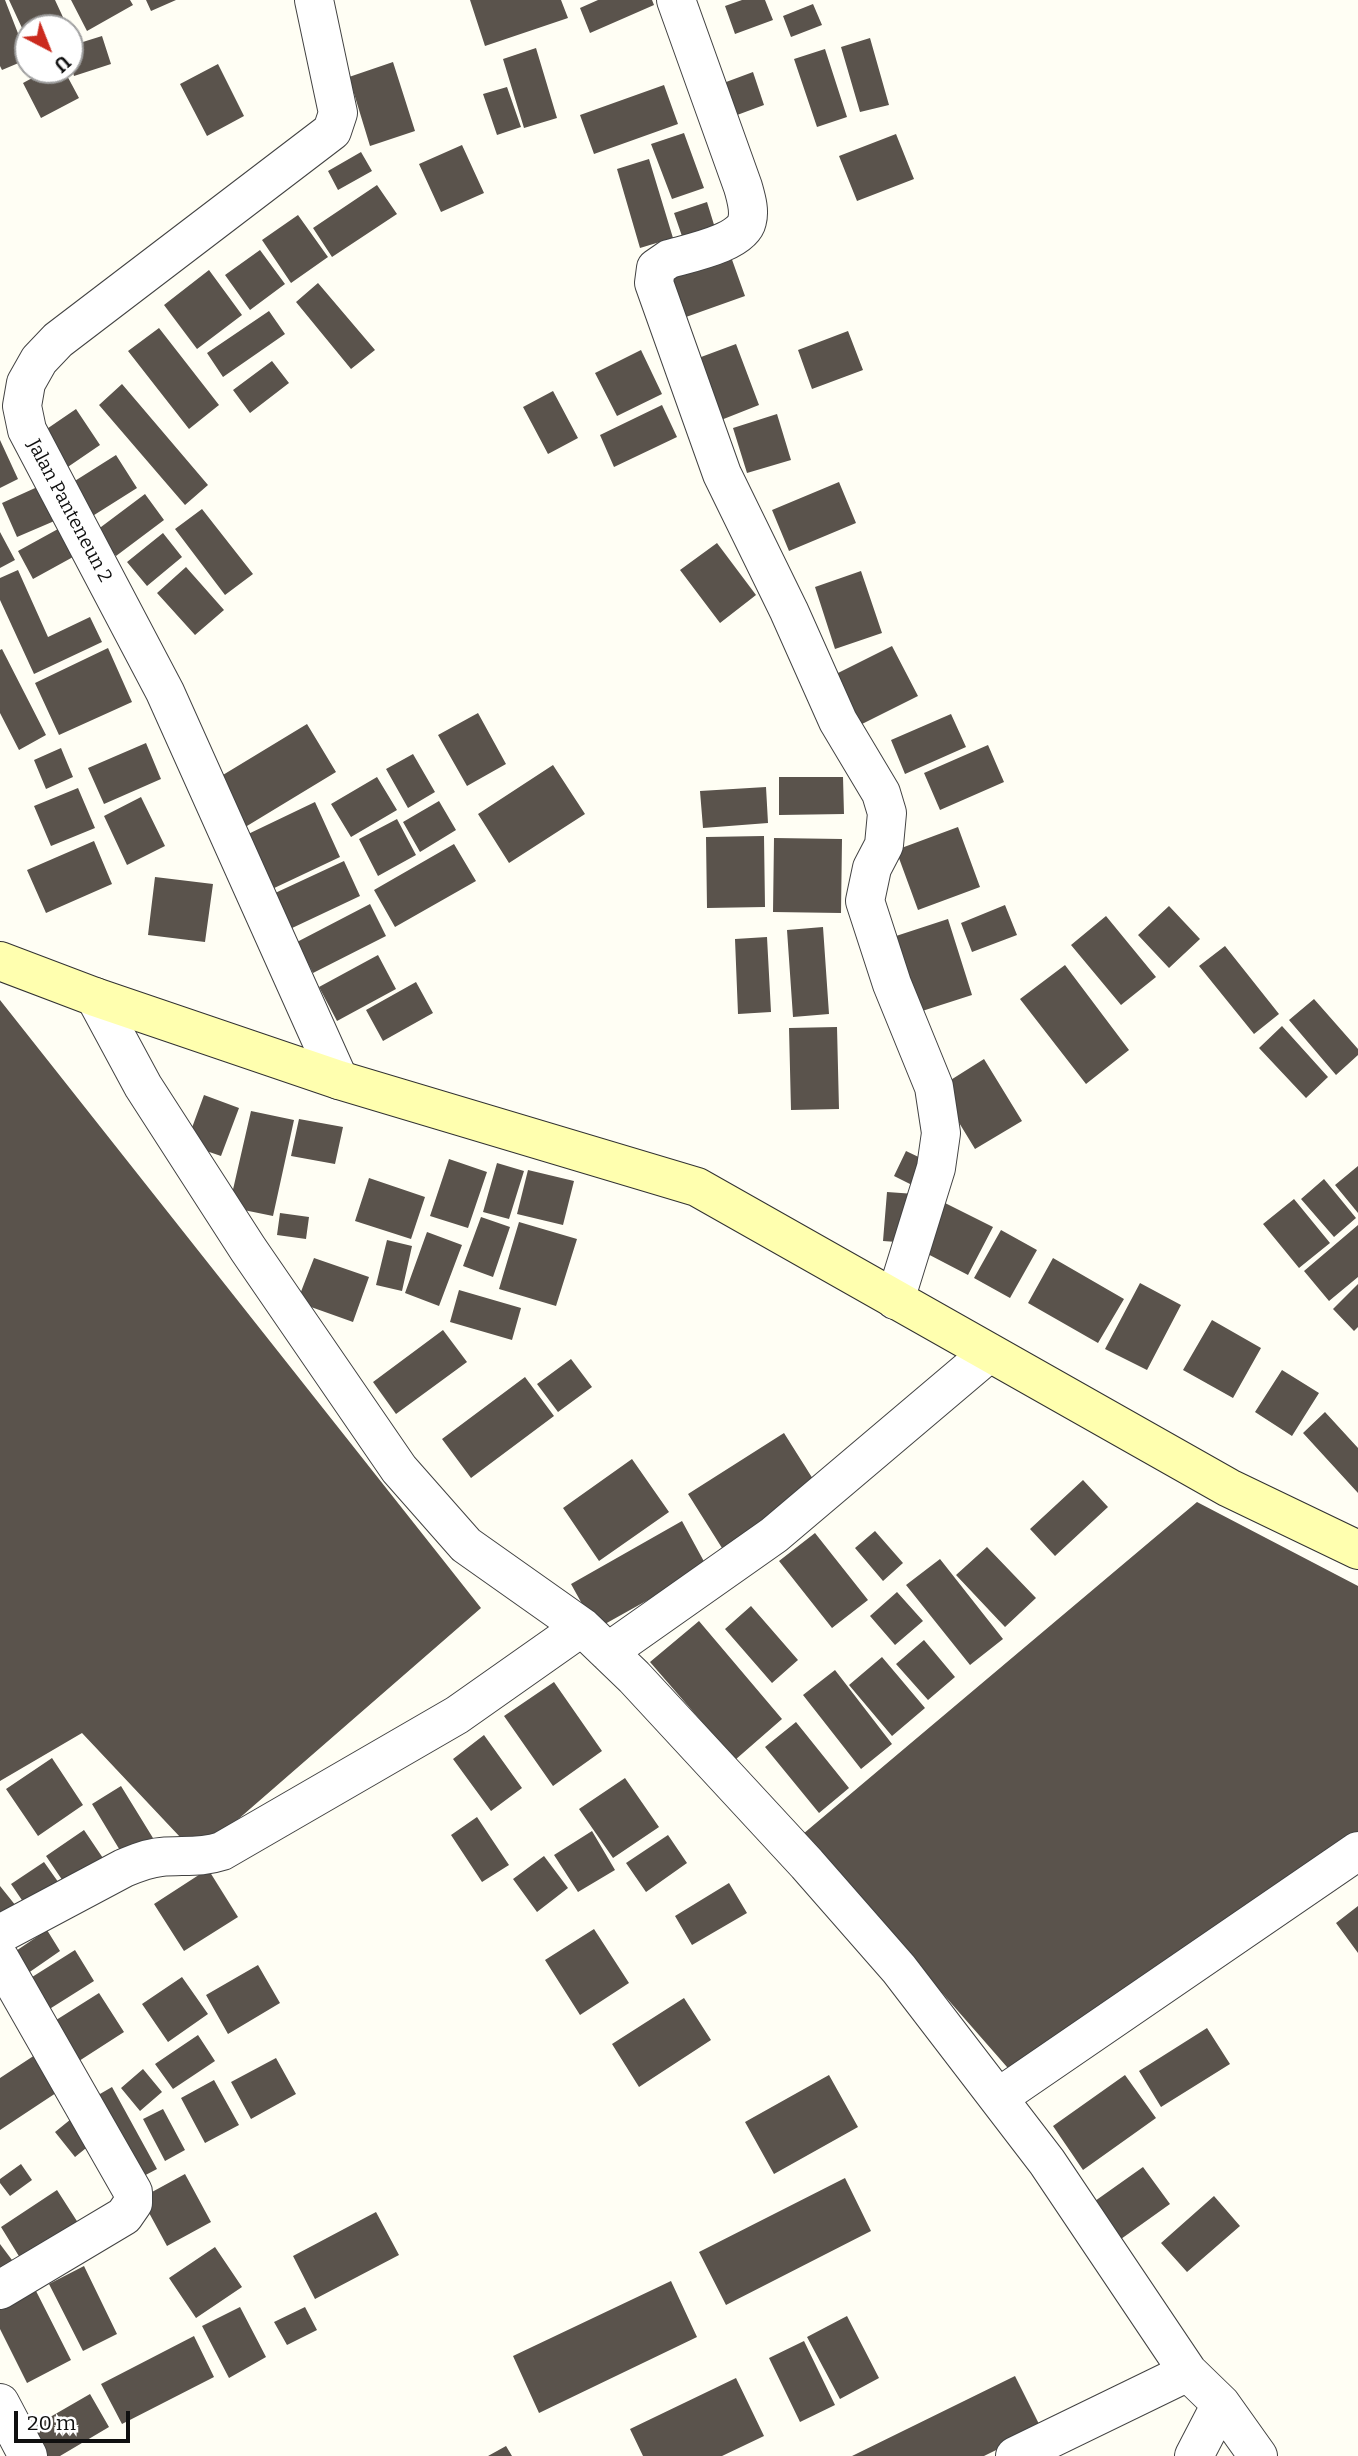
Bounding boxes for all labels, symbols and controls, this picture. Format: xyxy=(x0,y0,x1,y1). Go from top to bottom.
north arrow xyxy=(14,14,84,84)
text: U xyxy=(49,50,75,77)
street label: Jalan Panteneun 2 xyxy=(22,436,116,586)
scale bar xyxy=(18,2396,133,2440)
text: 20 m xyxy=(27,2410,76,2436)

